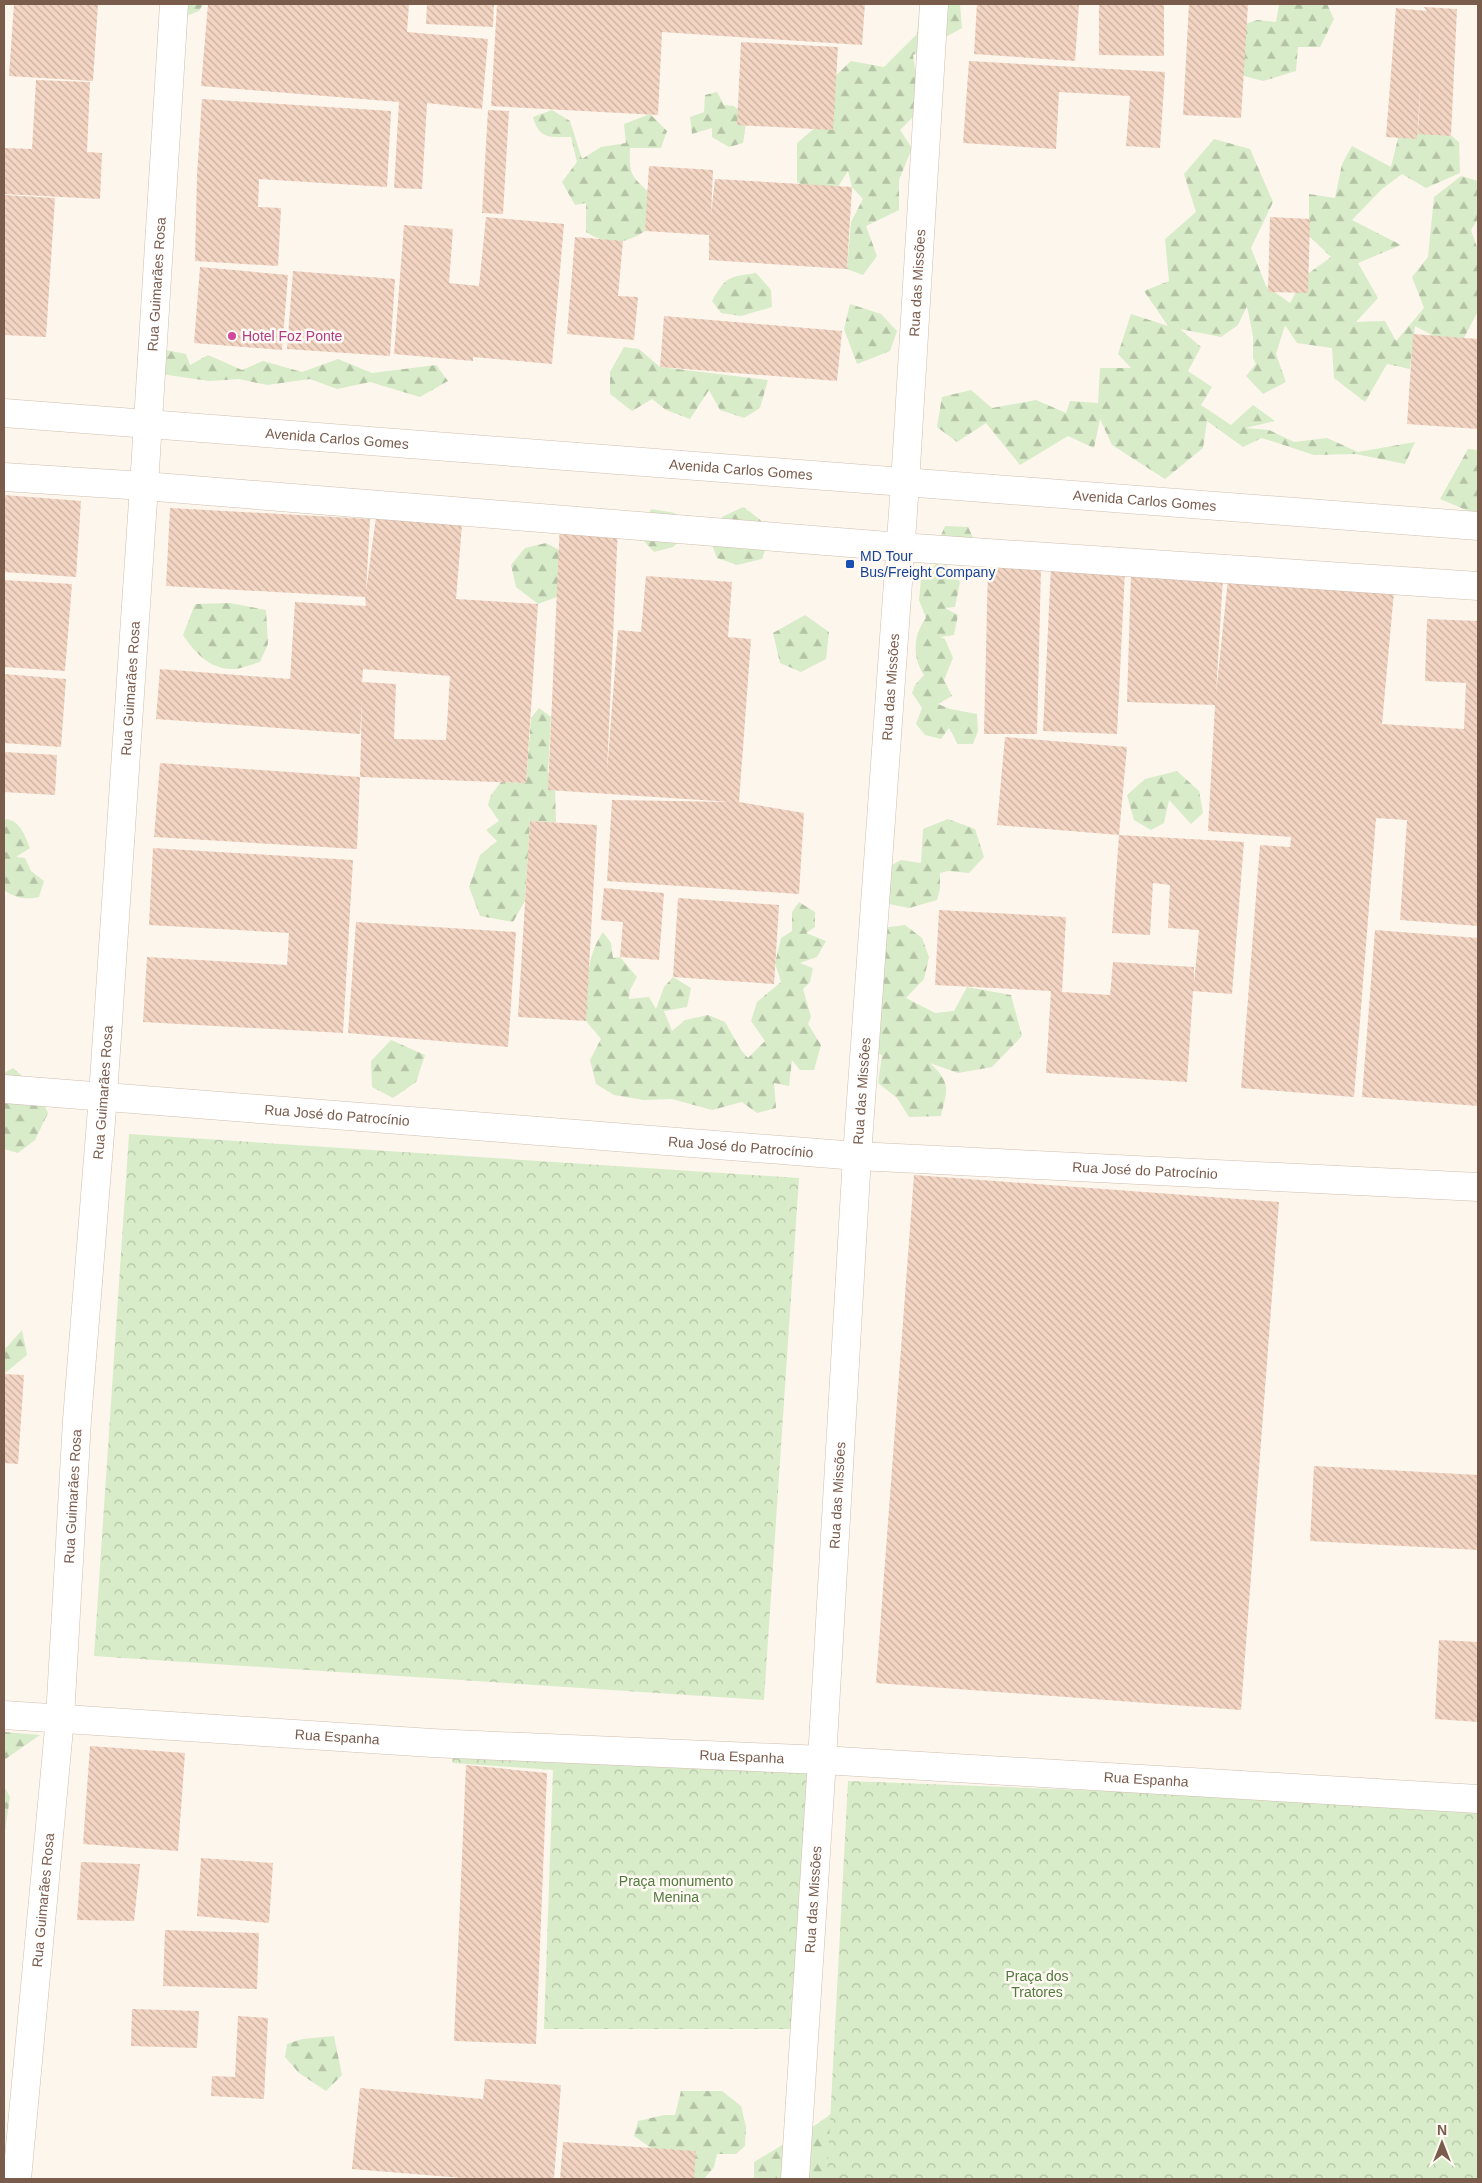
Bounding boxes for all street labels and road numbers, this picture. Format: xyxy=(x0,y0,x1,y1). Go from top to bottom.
street label: Rua Guimarães Rosa xyxy=(144,216,169,352)
street label: Rua das Missões xyxy=(906,229,928,337)
street label: Avenida Carlos Gomes xyxy=(265,425,409,452)
street label: Avenida Carlos Gomes xyxy=(669,456,813,483)
street label: Avenida Carlos Gomes xyxy=(1072,487,1217,514)
street label: Rua Guimarães Rosa xyxy=(118,620,143,756)
street label: Rua das Missões xyxy=(879,633,902,741)
street label: Rua Guimarães Rosa xyxy=(90,1025,116,1160)
street label: Rua das Missões xyxy=(850,1037,873,1145)
street label: Rua José do Patrocínio xyxy=(264,1101,410,1129)
street label: Rua José do Patrocínio xyxy=(667,1133,814,1161)
street label: Rua José do Patrocínio xyxy=(1072,1159,1218,1182)
street label: Rua Guimarães Rosa xyxy=(61,1428,84,1564)
street label: Rua das Missões xyxy=(826,1441,848,1549)
street label: Rua Espanha xyxy=(294,1726,380,1748)
street label: Rua Espanha xyxy=(699,1747,785,1766)
street label: Rua Espanha xyxy=(1103,1769,1189,1790)
street label: Rua Guimarães Rosa xyxy=(29,1832,57,1968)
street label: Rua das Missões xyxy=(802,1845,824,1954)

